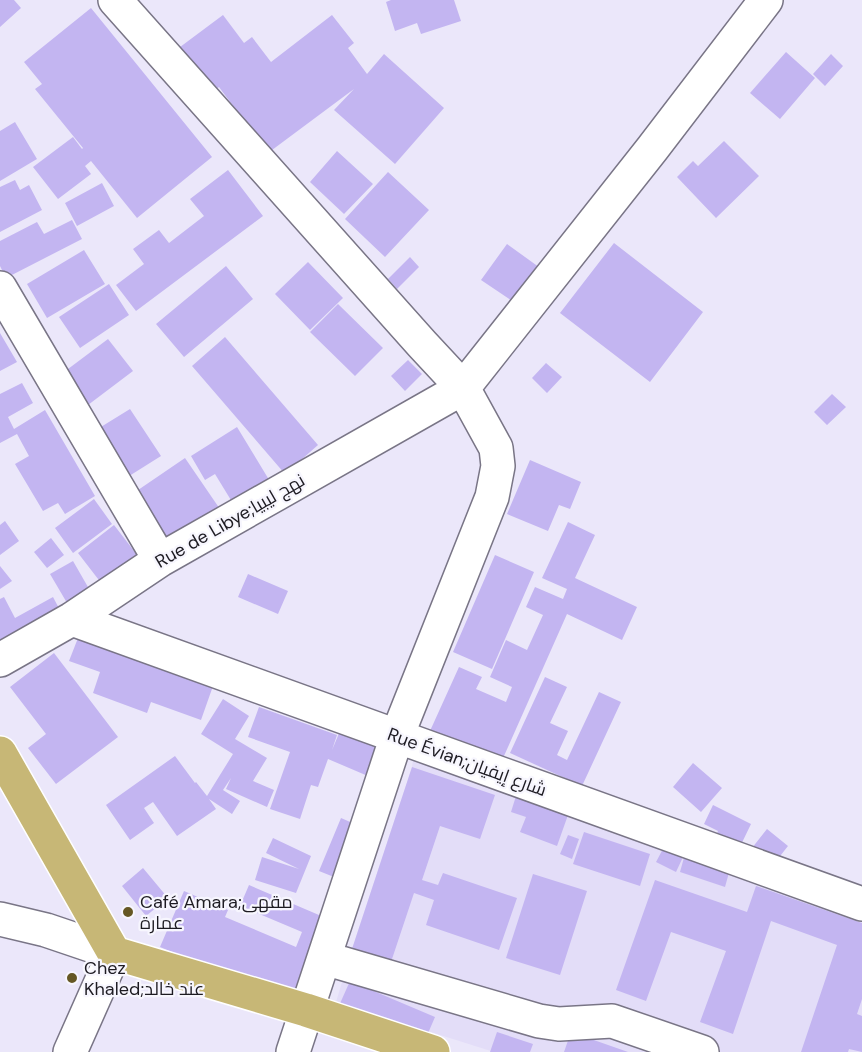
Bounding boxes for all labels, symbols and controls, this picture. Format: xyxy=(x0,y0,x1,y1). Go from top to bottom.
street label: Rue de Libye;نهج ليبيا xyxy=(151,468,309,574)
street label: Rue Évian;شارع إيفيان xyxy=(384,722,550,802)
place label: Café Amara;مقهى عمارة xyxy=(140,890,293,935)
marker: Café Amara;مقهى عمارة xyxy=(121,905,135,919)
place label: Chez Khaled;عند خالد xyxy=(84,956,205,1001)
marker: Chez Khaled;عند خالد xyxy=(65,971,79,985)

